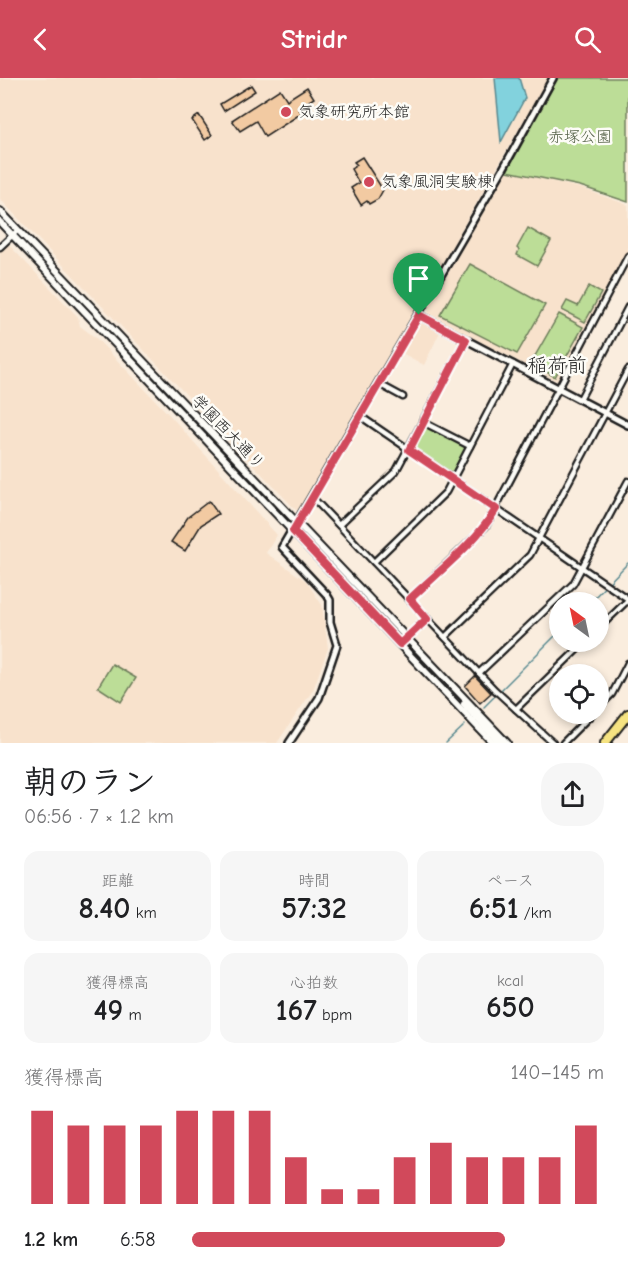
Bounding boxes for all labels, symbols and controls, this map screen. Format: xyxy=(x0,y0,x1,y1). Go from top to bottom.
icon: back xyxy=(24,23,57,56)
icon: search xyxy=(571,23,604,56)
text: Stridr xyxy=(281,24,347,55)
place label: 気象研究所本館 xyxy=(298,103,410,121)
marker: 気象研究所本館 xyxy=(279,105,293,119)
park label: 赤塚公園 xyxy=(548,128,612,146)
place label: 気象風洞実験棟 xyxy=(381,173,493,191)
marker: 気象風洞実験棟 xyxy=(362,175,376,189)
pin xyxy=(393,253,444,315)
icon: arrive xyxy=(402,262,435,295)
district label: 稲荷前 xyxy=(527,354,587,377)
street label: 学園西大通り xyxy=(188,391,268,473)
north arrow xyxy=(549,592,609,652)
map controls xyxy=(549,592,609,724)
button: locate xyxy=(549,664,609,724)
text: 朝のラン xyxy=(24,763,156,801)
button: share xyxy=(541,763,604,826)
text: 06:56 · 7 × 1.2 km xyxy=(24,805,174,828)
text: 距離 xyxy=(102,872,134,890)
text: 時間 xyxy=(298,872,330,890)
text: ペース xyxy=(487,872,534,890)
text: 8.40 xyxy=(78,891,131,926)
text: 57:32 xyxy=(281,891,347,926)
text: 6:51 xyxy=(469,891,518,926)
text: km xyxy=(131,904,157,922)
text: /km xyxy=(518,904,552,922)
text: kcal xyxy=(497,972,524,990)
text: 獲得標高 xyxy=(86,974,150,992)
text: 心拍数 xyxy=(290,974,338,992)
text: 650 xyxy=(486,990,535,1025)
text: 49 xyxy=(93,993,123,1028)
text: 167 xyxy=(276,993,317,1028)
text: m xyxy=(123,1006,142,1024)
text: bpm xyxy=(317,1006,352,1024)
text: 140–145 m xyxy=(511,1061,604,1084)
text: 獲得標高 xyxy=(24,1066,104,1089)
text: 1.2 km xyxy=(24,1228,78,1251)
text: 6:58 xyxy=(120,1228,156,1251)

